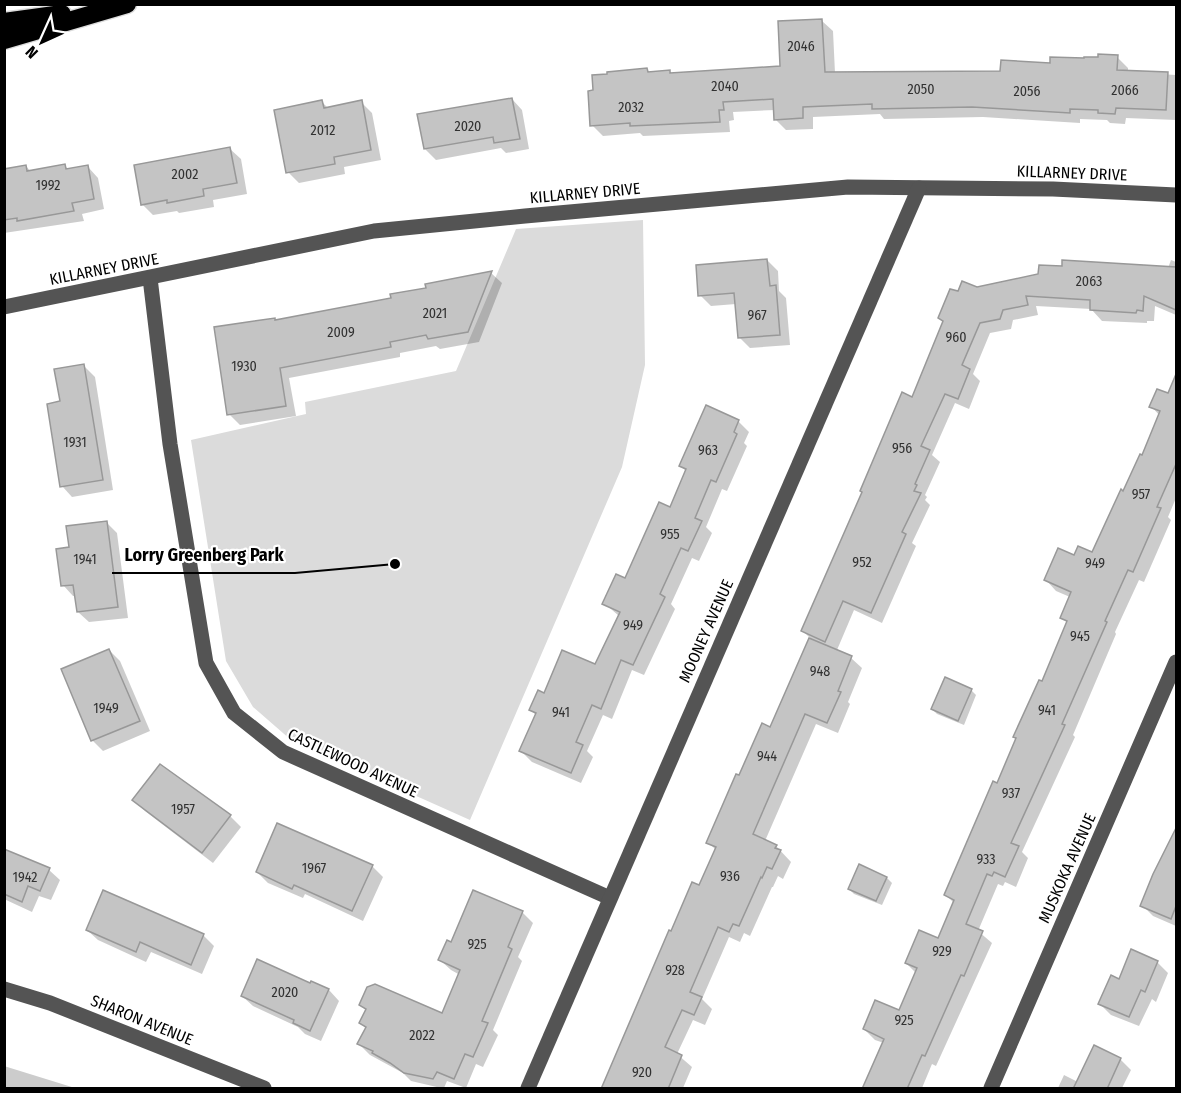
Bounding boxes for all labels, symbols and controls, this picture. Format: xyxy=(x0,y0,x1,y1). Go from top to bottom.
north arrow xyxy=(12,12,72,72)
house number: 2046 xyxy=(787,38,815,55)
text: N xyxy=(22,42,42,62)
house number: 2040 xyxy=(711,78,739,95)
house number: 2050 xyxy=(907,81,935,98)
house number: 2066 xyxy=(1111,82,1139,99)
house number: 2056 xyxy=(1014,83,1040,100)
house number: 2032 xyxy=(618,99,644,116)
house number: 2020 xyxy=(455,118,481,135)
house number: 2012 xyxy=(311,122,335,139)
street label: KILLARNEY DRIVE xyxy=(1016,162,1128,184)
house number: 2002 xyxy=(172,166,198,183)
house number: 1992 xyxy=(35,177,61,194)
street label: KILLARNEY DRIVE xyxy=(529,179,641,207)
street label: KILLARNEY DRIVE xyxy=(48,249,160,289)
house number: 2063 xyxy=(1076,273,1102,290)
house number: 2021 xyxy=(423,305,447,322)
house number: 967 xyxy=(747,307,767,324)
house number: 2009 xyxy=(327,324,355,341)
house number: 960 xyxy=(945,329,967,346)
house number: 1930 xyxy=(231,358,257,375)
house number: 1931 xyxy=(63,434,87,451)
house number: 956 xyxy=(892,440,912,457)
house number: 963 xyxy=(698,442,718,459)
house number: 957 xyxy=(1132,486,1151,503)
house number: 955 xyxy=(660,526,680,543)
callout: Lorry Greenberg Park xyxy=(112,537,295,573)
text: Lorry Greenberg Park xyxy=(124,544,284,566)
house number: 1941 xyxy=(73,551,97,568)
house number: 952 xyxy=(852,554,872,571)
house number: 949 xyxy=(1085,555,1105,572)
street label: MOONEY AVENUE xyxy=(675,577,737,685)
house number: 949 xyxy=(623,617,643,634)
house number: 945 xyxy=(1070,628,1090,645)
house number: 948 xyxy=(810,663,830,680)
house number: 1949 xyxy=(93,700,119,717)
house number: 941 xyxy=(1038,702,1056,719)
house number: 941 xyxy=(552,704,570,721)
street label: CASTLEWOOD AVENUE xyxy=(285,724,421,802)
house number: 944 xyxy=(757,748,777,765)
house number: 937 xyxy=(1002,785,1021,802)
house number: 1957 xyxy=(171,801,195,818)
street label: MUSKOKA AVENUE xyxy=(1034,810,1100,926)
house number: 933 xyxy=(976,851,996,868)
house number: 1967 xyxy=(302,860,327,877)
house number: 936 xyxy=(720,868,740,885)
house number: 1942 xyxy=(13,869,37,886)
house number: 925 xyxy=(467,936,487,953)
house number: 929 xyxy=(932,943,952,960)
house number: 928 xyxy=(665,962,685,979)
house number: 2020 xyxy=(272,984,298,1001)
street label: SHARON AVENUE xyxy=(88,991,196,1049)
house number: 925 xyxy=(894,1012,914,1029)
house number: 2022 xyxy=(409,1027,435,1044)
house number: 920 xyxy=(632,1064,652,1081)

